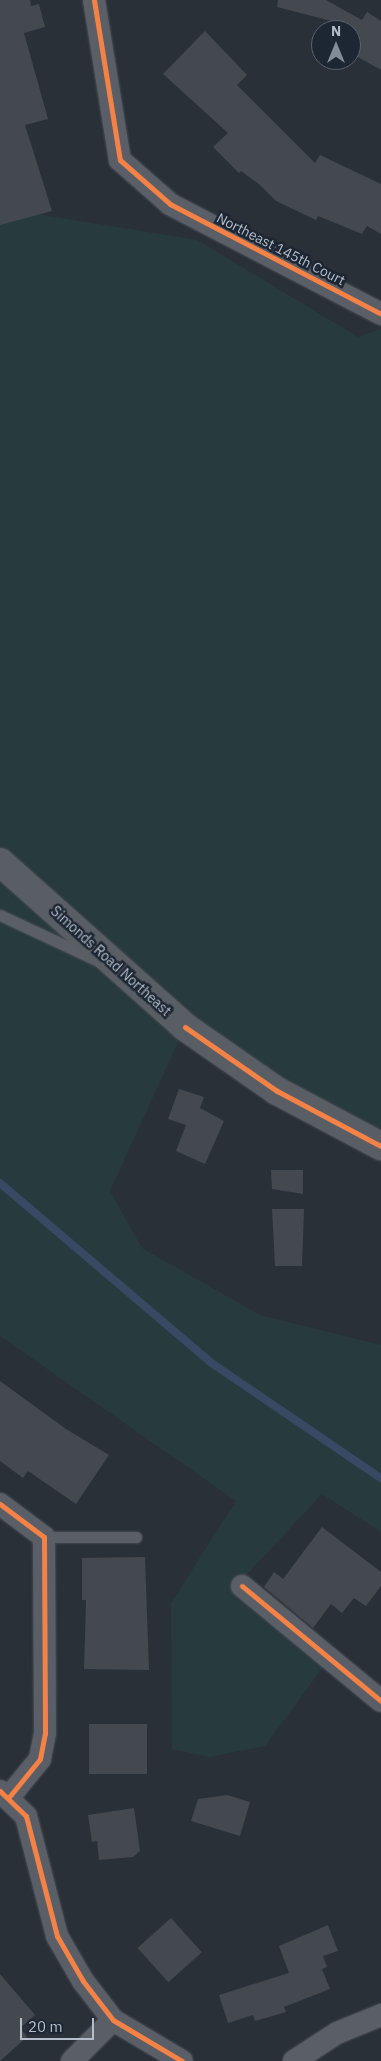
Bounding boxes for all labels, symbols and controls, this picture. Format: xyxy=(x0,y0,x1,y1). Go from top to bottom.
north arrow xyxy=(311,20,361,70)
text: N xyxy=(331,22,341,40)
street label: Northeast 145th Court xyxy=(214,209,348,289)
street label: Simonds Road Northeast xyxy=(47,903,175,1019)
scale bar xyxy=(22,2008,96,2040)
text: 20 m xyxy=(28,2017,63,2036)

